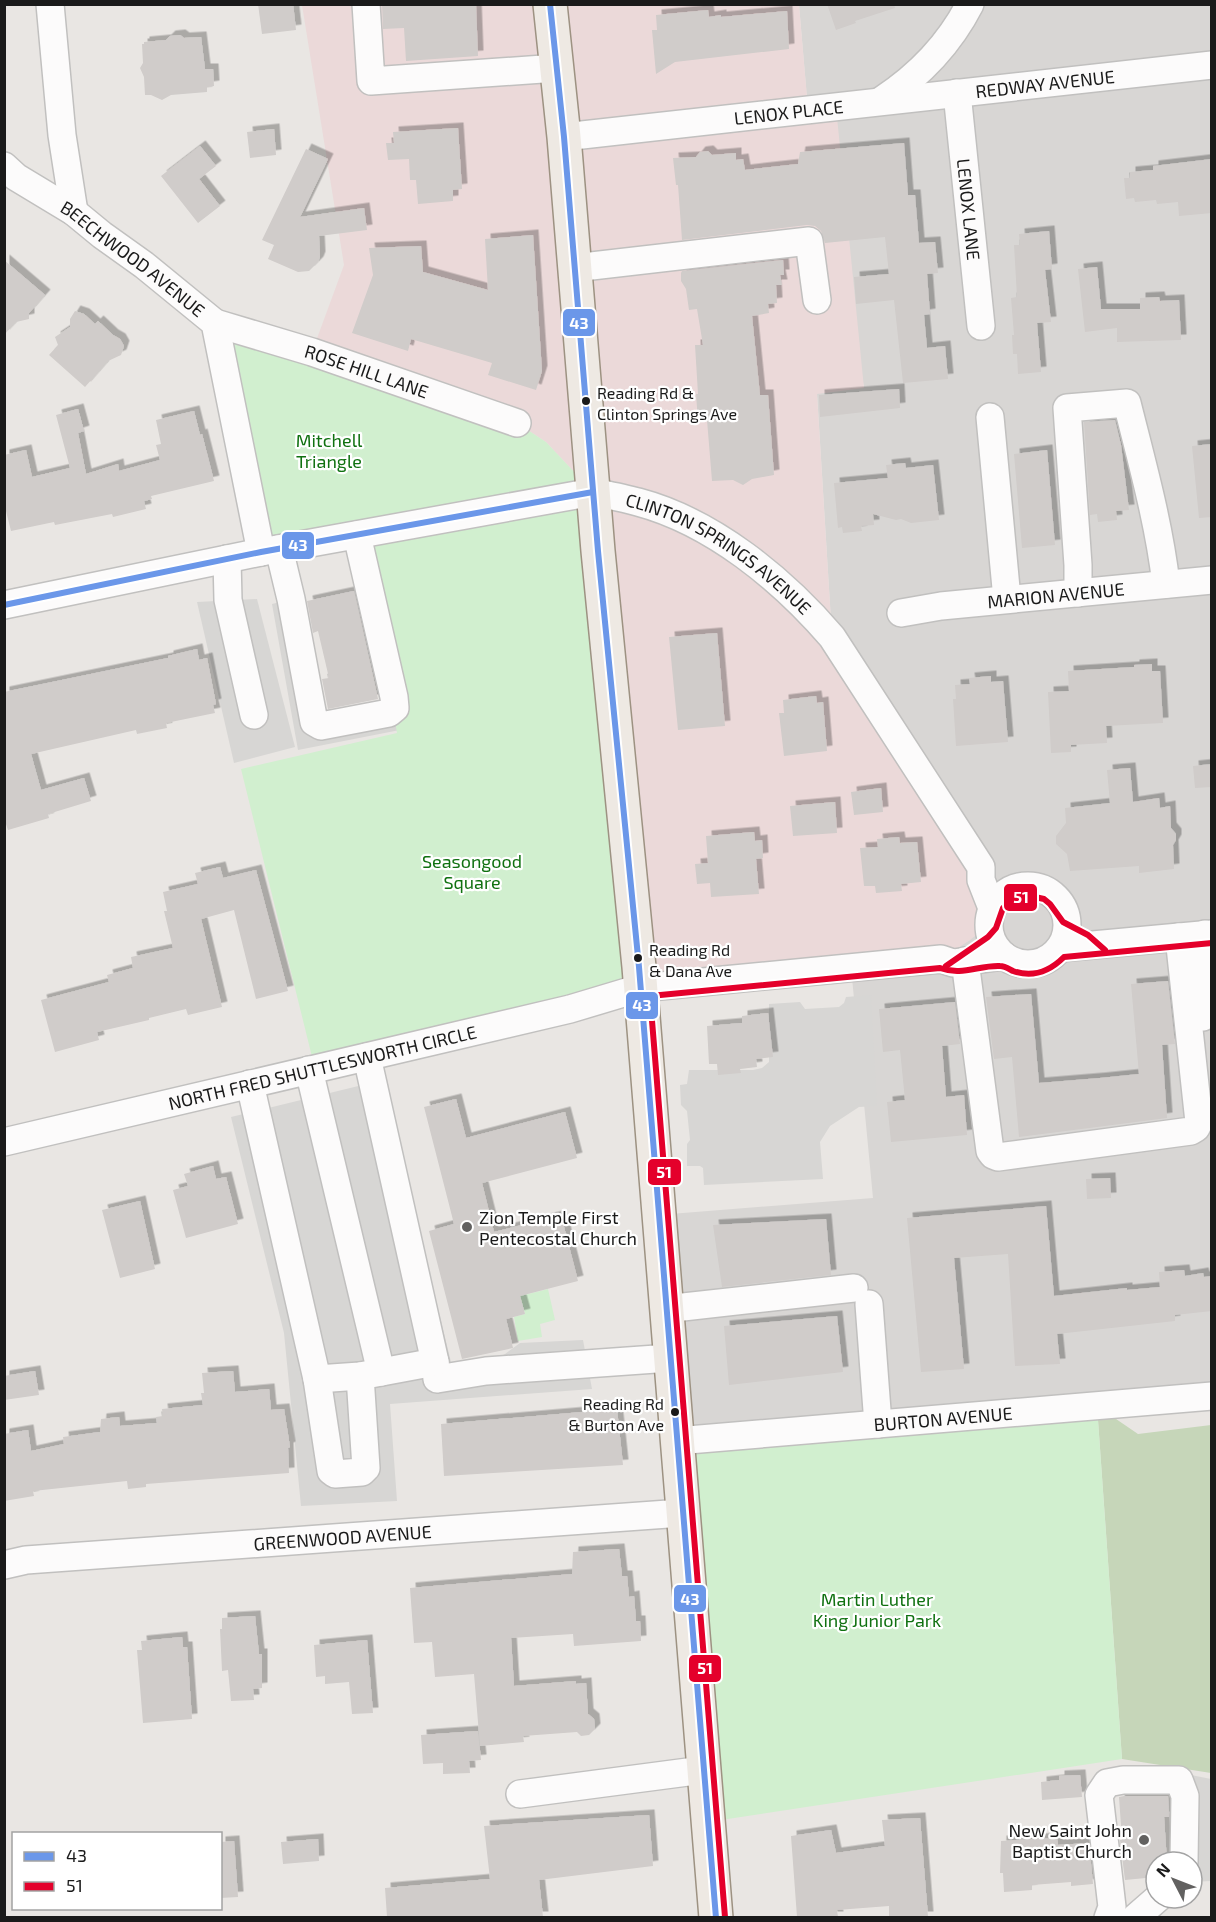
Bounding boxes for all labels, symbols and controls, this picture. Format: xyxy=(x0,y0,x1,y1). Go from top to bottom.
street label: REDWAY AVENUE xyxy=(974,65,1116,102)
street label: LENOX PLACE xyxy=(733,95,845,129)
street label: LENOX LANE xyxy=(953,158,985,261)
street label: BEECHWOOD AVENUE xyxy=(57,196,209,321)
line badge: 43 xyxy=(562,308,596,337)
text: 43 xyxy=(569,313,589,332)
street label: ROSE HILL LANE xyxy=(302,339,431,402)
place label: Reading Rd & Clinton Springs Ave xyxy=(597,383,737,423)
marker: Reading Rd & Clinton Springs Ave xyxy=(580,395,592,407)
park label: Mitchell Triangle xyxy=(296,429,363,472)
street label: CLINTON SPRINGS AVENUE xyxy=(624,488,816,619)
line badge: 43 xyxy=(281,531,315,560)
text: 43 xyxy=(288,535,308,554)
street label: MARION AVENUE xyxy=(986,577,1125,613)
park label: Seasongood Square xyxy=(422,850,522,893)
line badge: 51 xyxy=(1003,883,1038,912)
text: 51 xyxy=(1013,887,1029,906)
place label: Reading Rd & Dana Ave xyxy=(649,940,732,980)
marker: Reading Rd & Dana Ave xyxy=(632,952,644,964)
line badge: 43 xyxy=(625,991,659,1020)
text: 43 xyxy=(632,995,652,1014)
street label: NORTH FRED SHUTTLESWORTH CIRCLE xyxy=(166,1020,479,1114)
line badge: 51 xyxy=(647,1158,682,1186)
text: 51 xyxy=(656,1162,672,1181)
place label: Zion Temple First Pentecostal Church xyxy=(479,1206,637,1249)
marker: Zion Temple First Pentecostal Church xyxy=(460,1220,474,1234)
place label: Reading Rd & Burton Ave xyxy=(568,1394,664,1434)
street label: BURTON AVENUE xyxy=(873,1402,1013,1435)
marker: Reading Rd & Burton Ave xyxy=(669,1406,681,1418)
street label: GREENWOOD AVENUE xyxy=(253,1520,432,1555)
line badge: 43 xyxy=(673,1584,707,1613)
park label: Martin Luther King Junior Park xyxy=(813,1588,941,1631)
text: 43 xyxy=(680,1589,700,1608)
line badge: 51 xyxy=(688,1654,722,1683)
text: 51 xyxy=(697,1658,713,1677)
place label: New Saint John Baptist Church xyxy=(1008,1819,1132,1862)
legend xyxy=(12,1832,222,1910)
marker: New Saint John Baptist Church xyxy=(1137,1833,1151,1847)
text: 43 xyxy=(66,1844,87,1866)
north arrow xyxy=(1144,1850,1204,1910)
text: N xyxy=(1152,1859,1173,1880)
text: 51 xyxy=(66,1874,83,1896)

